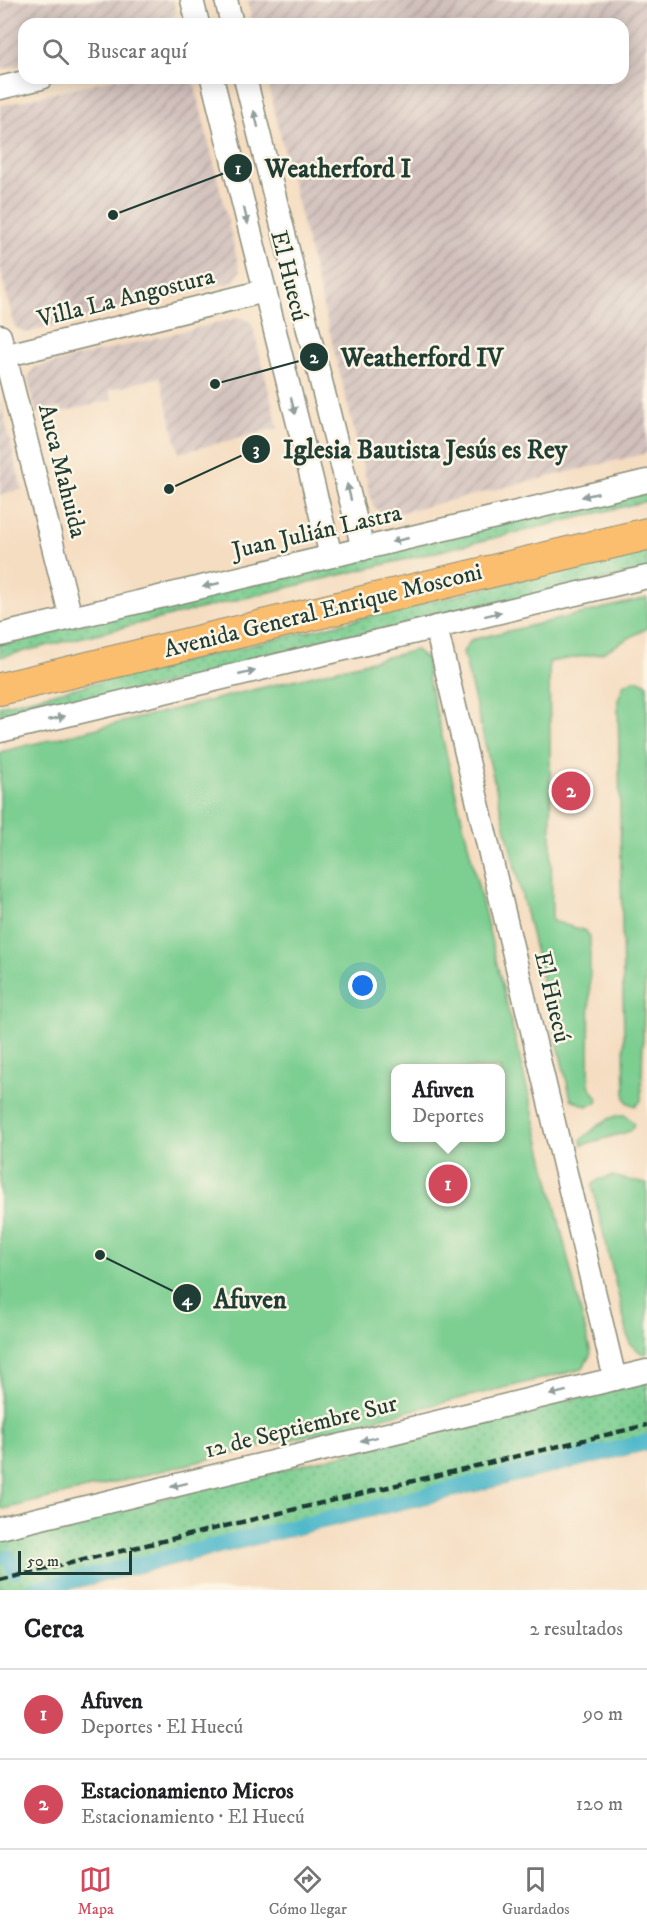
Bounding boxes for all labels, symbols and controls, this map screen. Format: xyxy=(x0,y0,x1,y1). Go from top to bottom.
search box xyxy=(18,18,629,84)
icon: search xyxy=(39,35,72,68)
text: Buscar aquí xyxy=(87,38,187,65)
one-way arrow xyxy=(250,110,260,129)
callout: Weatherford I xyxy=(223,146,424,190)
text: Weatherford I xyxy=(264,153,411,186)
text: 1 xyxy=(235,158,242,180)
one-way arrow xyxy=(242,207,252,225)
street label: El Huecú xyxy=(263,227,315,325)
street label: Villa La Angostura xyxy=(33,261,218,335)
callout: Weatherford IV xyxy=(299,335,515,379)
text: Weatherford IV xyxy=(340,342,505,375)
text: 2 xyxy=(310,347,320,369)
one-way arrow xyxy=(289,396,299,415)
street label: Auca Mahuida xyxy=(31,401,93,542)
callout: Iglesia Bautista Jesús es Rey xyxy=(241,427,579,471)
text: Iglesia Bautista Jesús es Rey xyxy=(283,434,568,467)
text: 3 xyxy=(253,439,260,461)
one-way arrow xyxy=(343,483,353,501)
one-way arrow xyxy=(581,490,599,500)
street label: Juan Julián Lastra xyxy=(227,498,405,567)
one-way arrow xyxy=(391,535,410,545)
street label: Avenida General Enrique Mosconi xyxy=(161,557,485,665)
one-way arrow xyxy=(201,581,220,590)
one-way arrow xyxy=(484,608,502,618)
one-way arrow xyxy=(237,667,256,677)
one-way arrow xyxy=(48,712,66,722)
pin: 2 xyxy=(552,768,590,814)
street label: El Huecú xyxy=(527,949,577,1045)
your location xyxy=(348,971,377,1000)
popup xyxy=(391,1064,505,1142)
text: Afuven xyxy=(412,1077,474,1104)
text: Deportes xyxy=(412,1104,484,1129)
pin: 1 xyxy=(428,1162,468,1206)
callout: Afuven xyxy=(172,1276,299,1320)
text: Afuven xyxy=(212,1284,287,1317)
text: 4 xyxy=(181,1289,193,1311)
one-way arrow xyxy=(549,1388,568,1398)
street label: 12 de Septiembre Sur xyxy=(202,1389,400,1465)
one-way arrow xyxy=(360,1434,378,1444)
one-way arrow xyxy=(170,1480,189,1490)
scale bar xyxy=(18,1548,132,1576)
text: 50 m xyxy=(27,1551,59,1571)
text: Cerca xyxy=(24,1613,84,1646)
text: 2 resultados xyxy=(530,1617,623,1642)
text: Afuven xyxy=(81,1688,143,1715)
text: 1 xyxy=(40,1702,47,1727)
text: 90 m xyxy=(583,1702,623,1727)
text: Deportes · El Huecú xyxy=(81,1715,243,1740)
text: Estacionamiento Micros xyxy=(81,1778,294,1805)
text: 2 xyxy=(39,1792,48,1817)
text: 120 m xyxy=(576,1792,623,1817)
text: Estacionamiento · El Huecú xyxy=(81,1805,305,1830)
tab: Mapa xyxy=(77,1863,114,1919)
tab: Cómo llegar xyxy=(269,1863,347,1919)
tab: Guardados xyxy=(502,1863,570,1919)

